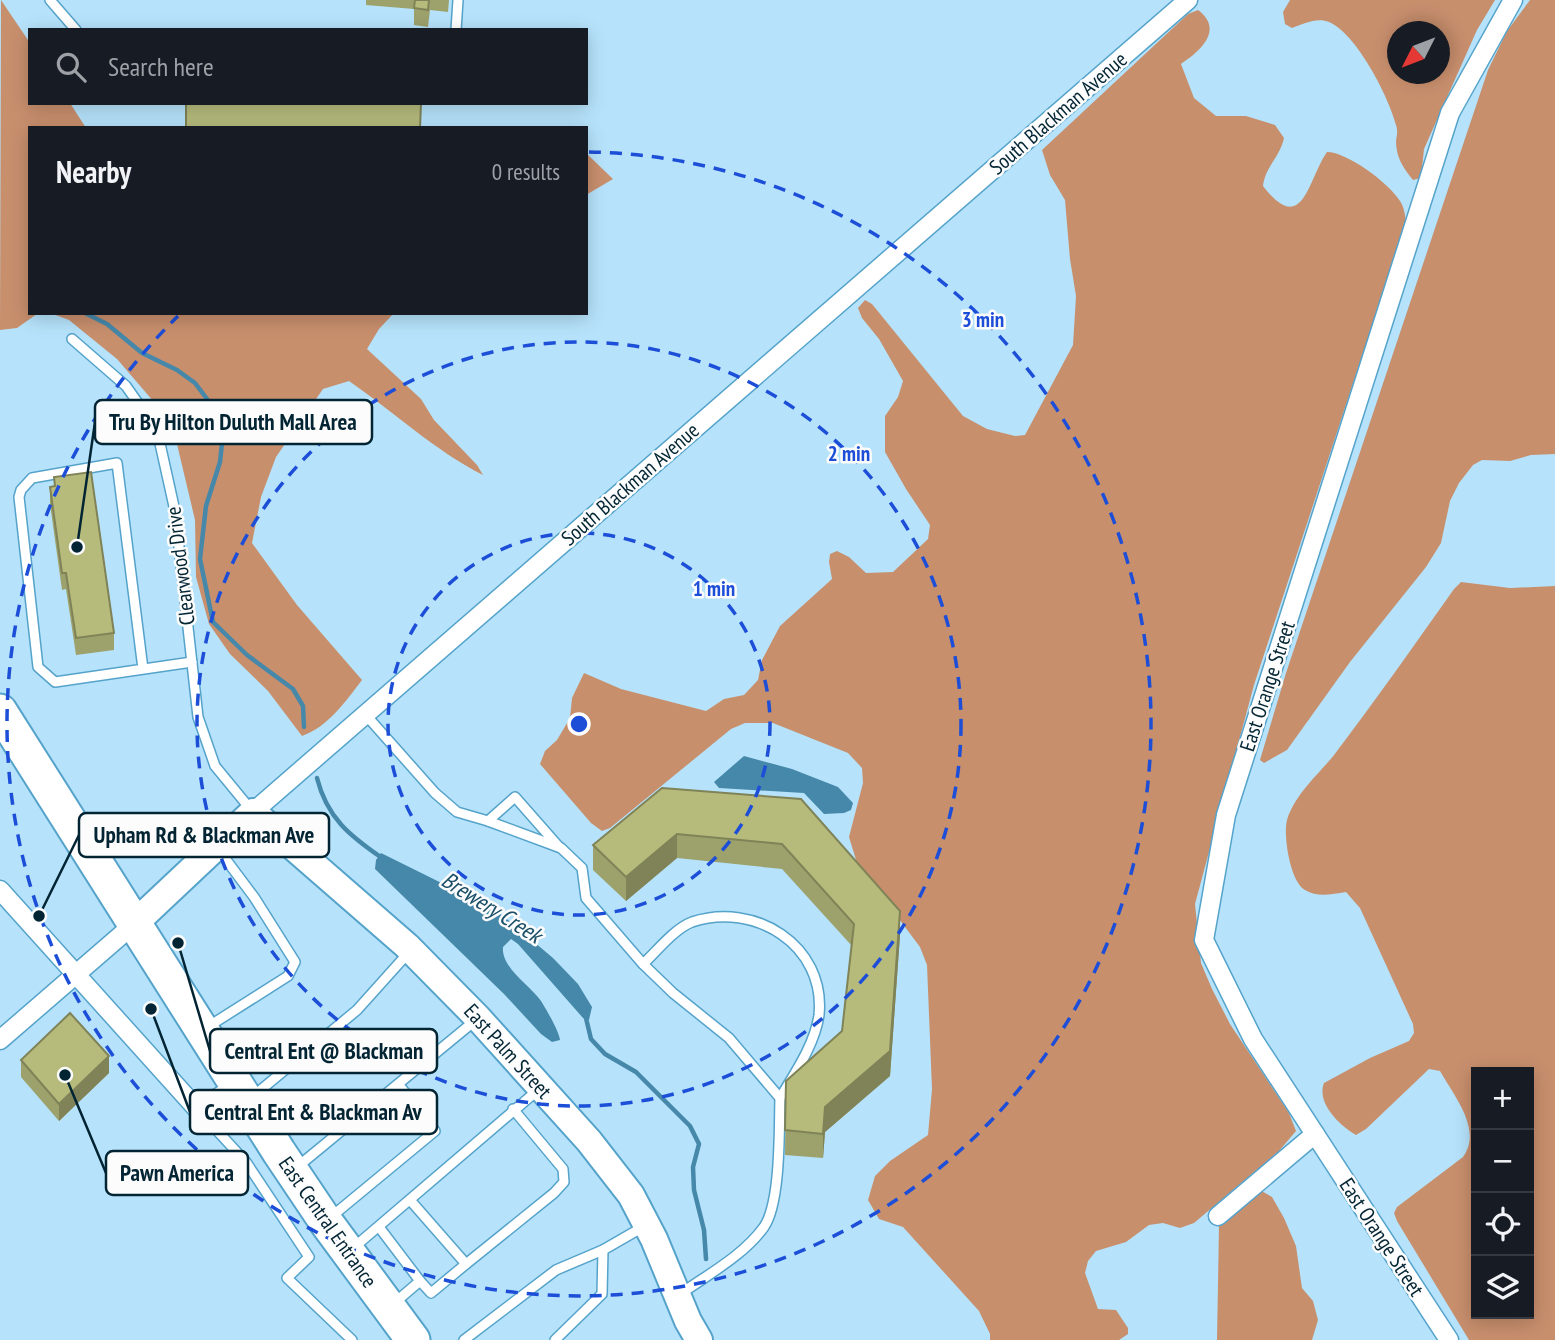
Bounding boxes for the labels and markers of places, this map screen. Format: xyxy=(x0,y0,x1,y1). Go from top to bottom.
callout: Tru By Hilton Duluth Mall Area xyxy=(95,400,372,444)
centre of rings xyxy=(567,712,591,736)
callout: Upham Rd & Blackman Ave xyxy=(79,813,329,857)
callout: Central Ent @ Blackman xyxy=(210,1029,437,1073)
callout: Central Ent & Blackman Av xyxy=(190,1090,437,1134)
callout: Pawn America xyxy=(106,1151,248,1195)

